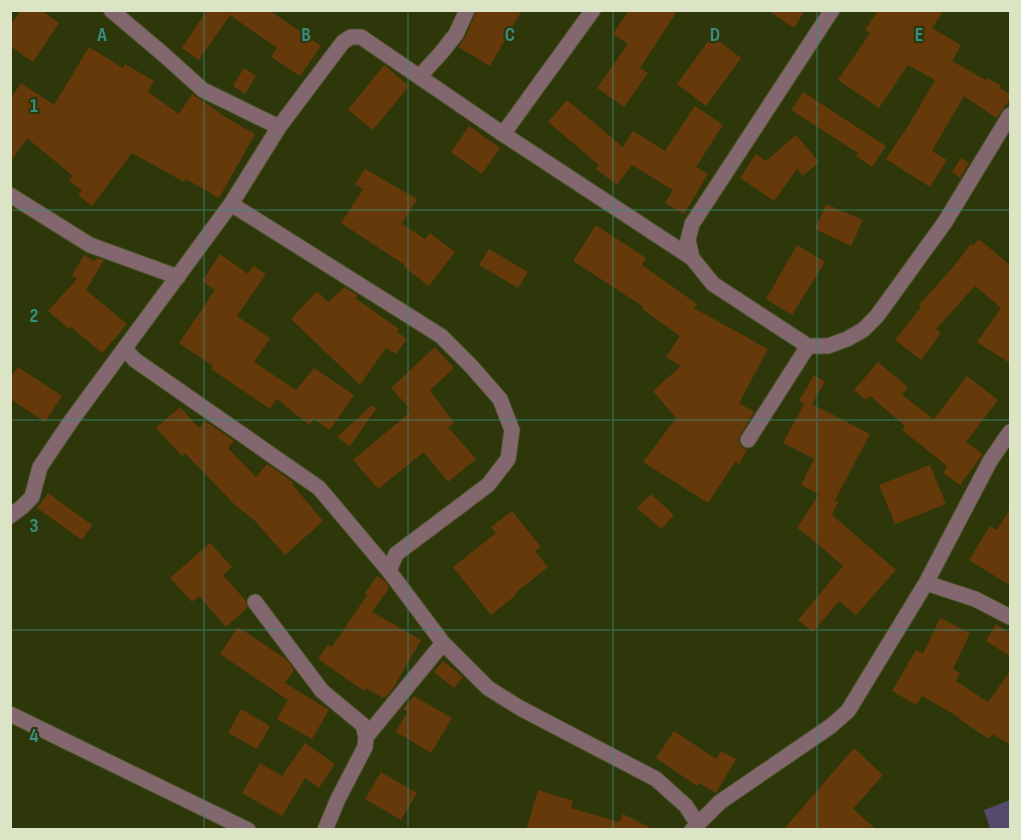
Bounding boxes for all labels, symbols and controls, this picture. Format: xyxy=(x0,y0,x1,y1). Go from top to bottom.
text: A xyxy=(96,23,107,47)
text: B xyxy=(301,23,311,47)
text: C xyxy=(505,23,515,47)
text: D xyxy=(710,23,720,47)
text: E xyxy=(915,23,923,47)
text: 1 xyxy=(30,94,38,118)
text: 2 xyxy=(30,304,38,328)
text: 3 xyxy=(30,514,39,538)
text: 4 xyxy=(29,724,39,748)

